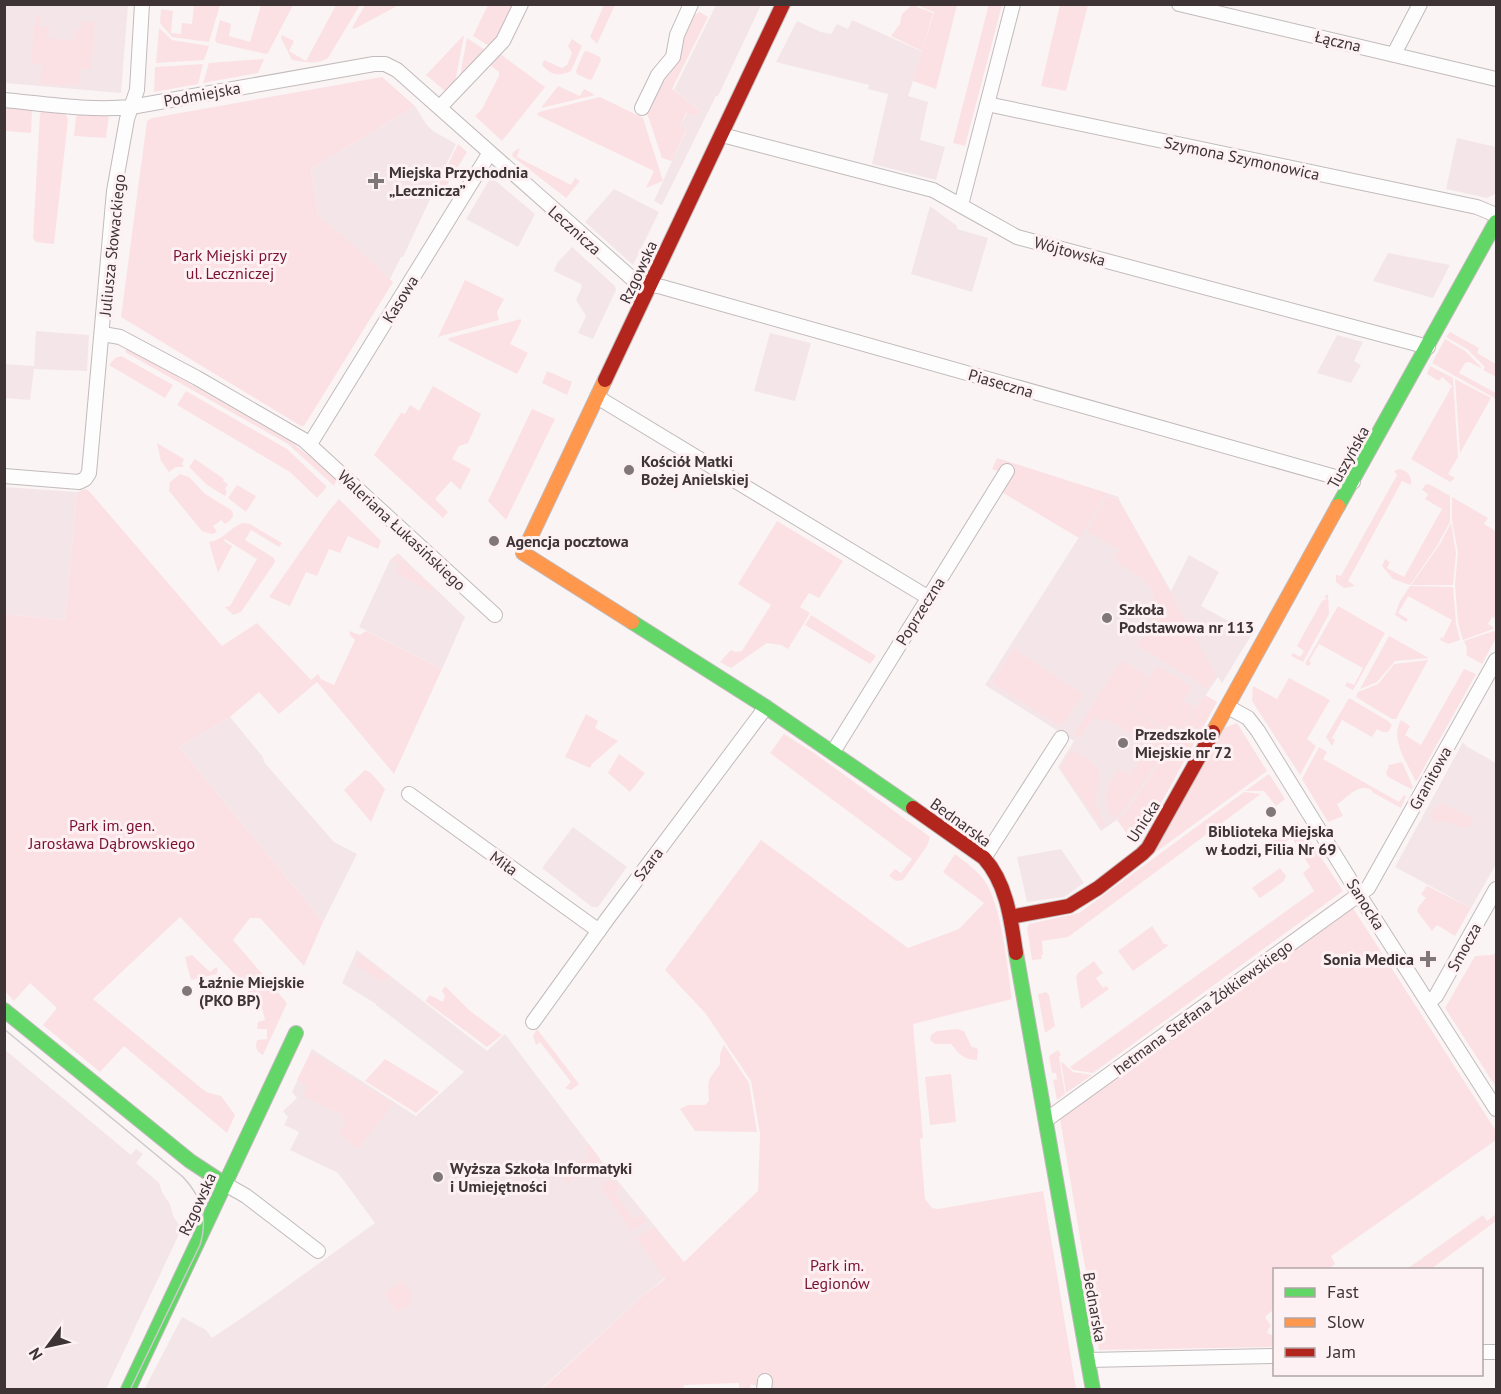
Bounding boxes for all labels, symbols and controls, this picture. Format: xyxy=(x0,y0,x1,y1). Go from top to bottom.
street label: Łączna xyxy=(1313,26,1363,56)
street label: Podmiejska xyxy=(162,77,242,111)
street label: Szymona Szymonowica xyxy=(1162,132,1322,184)
place label: Miejska Przychodnia „Lecznicza” xyxy=(389,162,528,200)
marker: Miejska Przychodnia „Lecznicza” xyxy=(367,172,385,190)
street label: Juliusza Słowackiego xyxy=(95,173,129,318)
street label: Lecznicza xyxy=(544,201,606,259)
street label: Wójtowska xyxy=(1032,232,1108,270)
street label: Rzgowska xyxy=(615,237,661,307)
park label: Park Miejski przy ul. Leczniczej xyxy=(173,245,288,283)
street label: Kasowa xyxy=(378,272,422,326)
street label: Piaseczna xyxy=(966,364,1036,402)
street label: Tuszyńska xyxy=(1323,422,1373,492)
place label: Kościół Matki Bożej Anielskiej xyxy=(641,451,749,489)
marker: Kościół Matki Bożej Anielskiej xyxy=(622,463,636,477)
street label: Waleriana Łukasińskiego xyxy=(334,465,470,595)
place label: Agencja pocztowa xyxy=(506,531,629,551)
marker: Agencja pocztowa xyxy=(487,534,501,548)
street label: Poprzeczna xyxy=(891,573,949,649)
place label: Szkoła Podstawowa nr 113 xyxy=(1119,599,1254,637)
marker: Szkoła Podstawowa nr 113 xyxy=(1100,611,1114,625)
place label: Przedszkole Miejskie nr 72 xyxy=(1135,724,1232,762)
marker: Przedszkole Miejskie nr 72 xyxy=(1116,736,1130,750)
street label: Granitowa xyxy=(1404,743,1456,813)
street label: Bednarska xyxy=(927,793,995,851)
street label: Unicka xyxy=(1122,796,1164,846)
marker: Biblioteka Miejska w Łodzi, Filia Nr 69 xyxy=(1264,805,1278,819)
park label: Park im. gen. Jarosława Dąbrowskiego xyxy=(28,815,195,853)
place label: Biblioteka Miejska w Łodzi, Filia Nr 69 xyxy=(1205,821,1336,859)
street label: Szara xyxy=(629,843,667,885)
street label: Miła xyxy=(486,846,522,880)
street label: Sanocka xyxy=(1343,875,1389,933)
street label: Smocza xyxy=(1443,919,1485,975)
street label: hetmana Stefana Żółkiewskiego xyxy=(1110,935,1296,1079)
place label: Sonia Medica xyxy=(1323,949,1414,969)
marker: Sonia Medica xyxy=(1419,950,1437,968)
place label: Łaźnie Miejskie (PKO BP) xyxy=(199,972,304,1010)
marker: Łaźnie Miejskie (PKO BP) xyxy=(180,984,194,998)
place label: Wyższa Szkoła Informatyki i Umiejętności xyxy=(450,1158,632,1196)
street label: Rzgowska xyxy=(174,1169,220,1239)
marker: Wyższa Szkoła Informatyki i Umiejętności xyxy=(431,1170,445,1184)
park label: Park im. Legionów xyxy=(804,1255,870,1293)
legend xyxy=(1273,1268,1483,1376)
street label: Bednarska xyxy=(1079,1271,1111,1343)
text: Fast xyxy=(1327,1280,1359,1303)
text: Slow xyxy=(1327,1310,1365,1333)
north arrow xyxy=(18,1316,78,1376)
text: Jam xyxy=(1326,1340,1356,1363)
text: N xyxy=(24,1344,47,1364)

